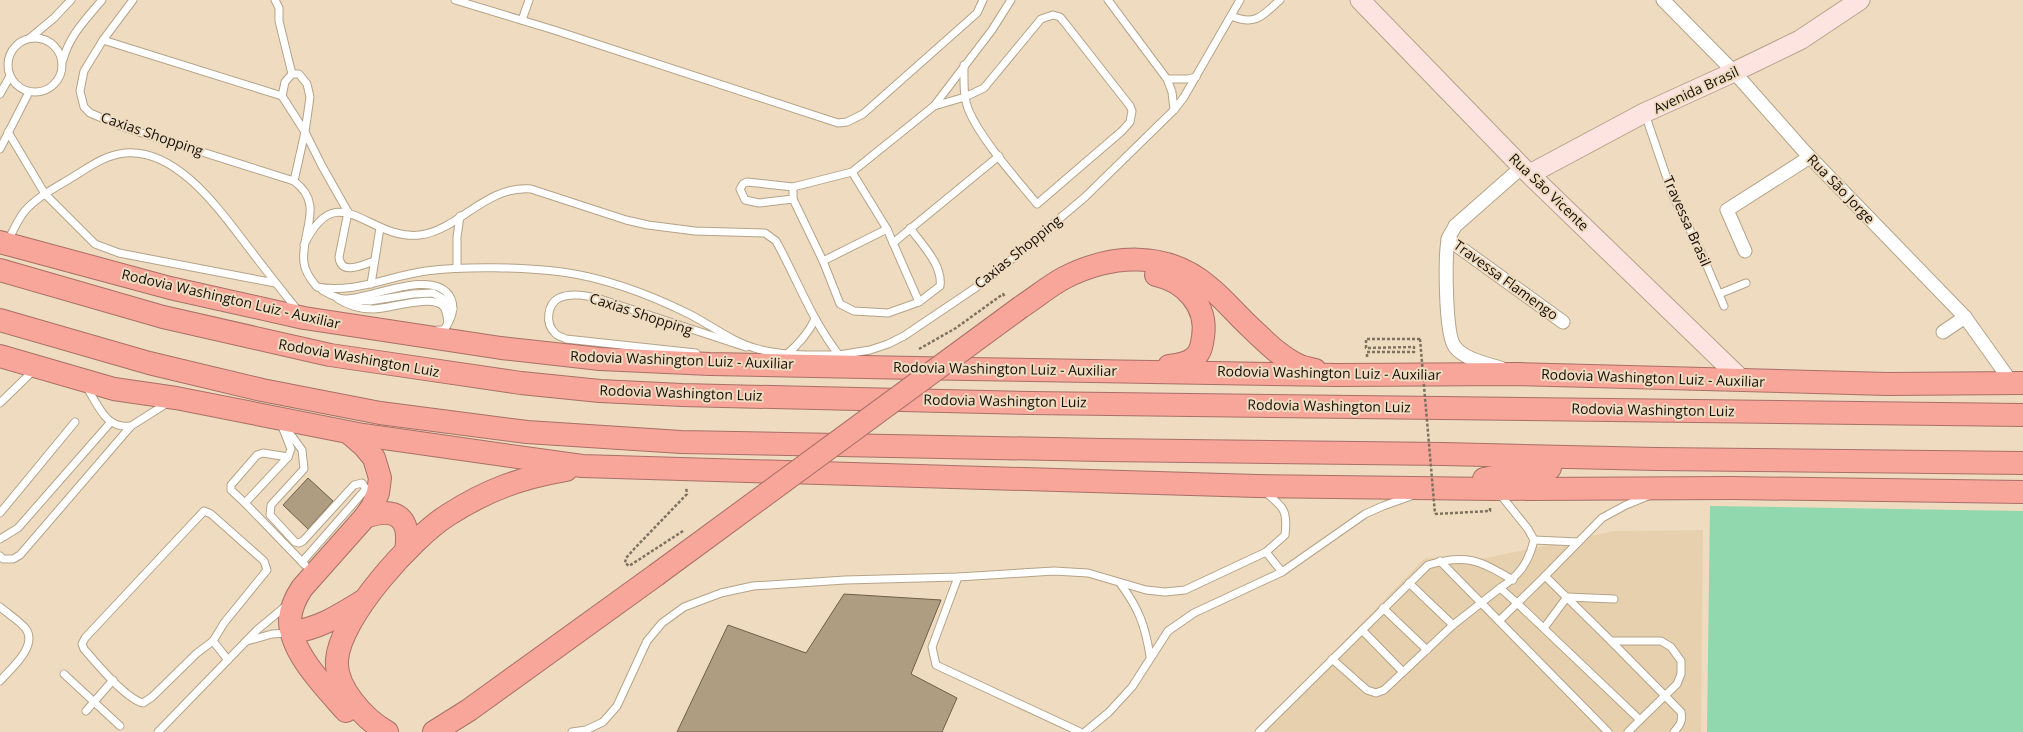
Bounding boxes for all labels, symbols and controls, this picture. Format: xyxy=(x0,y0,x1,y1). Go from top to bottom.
street label: Avenida Brasil xyxy=(1650,61,1742,118)
street label: Caxias Shopping xyxy=(98,107,206,160)
street label: Rua Sāo Vicente xyxy=(1505,149,1593,235)
street label: Rua São Jorge xyxy=(1803,150,1879,228)
street label: Travessa Brasil xyxy=(1659,173,1716,269)
street label: Caxias Shopping xyxy=(970,210,1066,293)
street label: Travessa Flamengo xyxy=(1450,235,1562,324)
street label: Rodovia Washington Luiz - Auxiliar xyxy=(120,264,343,333)
street label: Caxias Shopping xyxy=(587,288,695,339)
street label: Rodovia Washington Luiz xyxy=(277,334,442,381)
street label: Rodovia Washington Luiz - Auxiliar xyxy=(570,346,795,373)
street label: Rodovia Washington Luiz - Auxiliar xyxy=(893,357,1117,380)
street label: Rodovia Washington Luiz - Auxiliar xyxy=(1217,361,1441,384)
street label: Rodovia Washington Luiz - Auxiliar xyxy=(1541,364,1766,391)
street label: Rodovia Washington Luiz xyxy=(599,380,763,405)
street label: Rodovia Washington Luiz xyxy=(923,390,1087,411)
street label: Rodovia Washington Luiz xyxy=(1247,395,1411,416)
street label: Rodovia Washington Luiz xyxy=(1571,399,1735,420)

